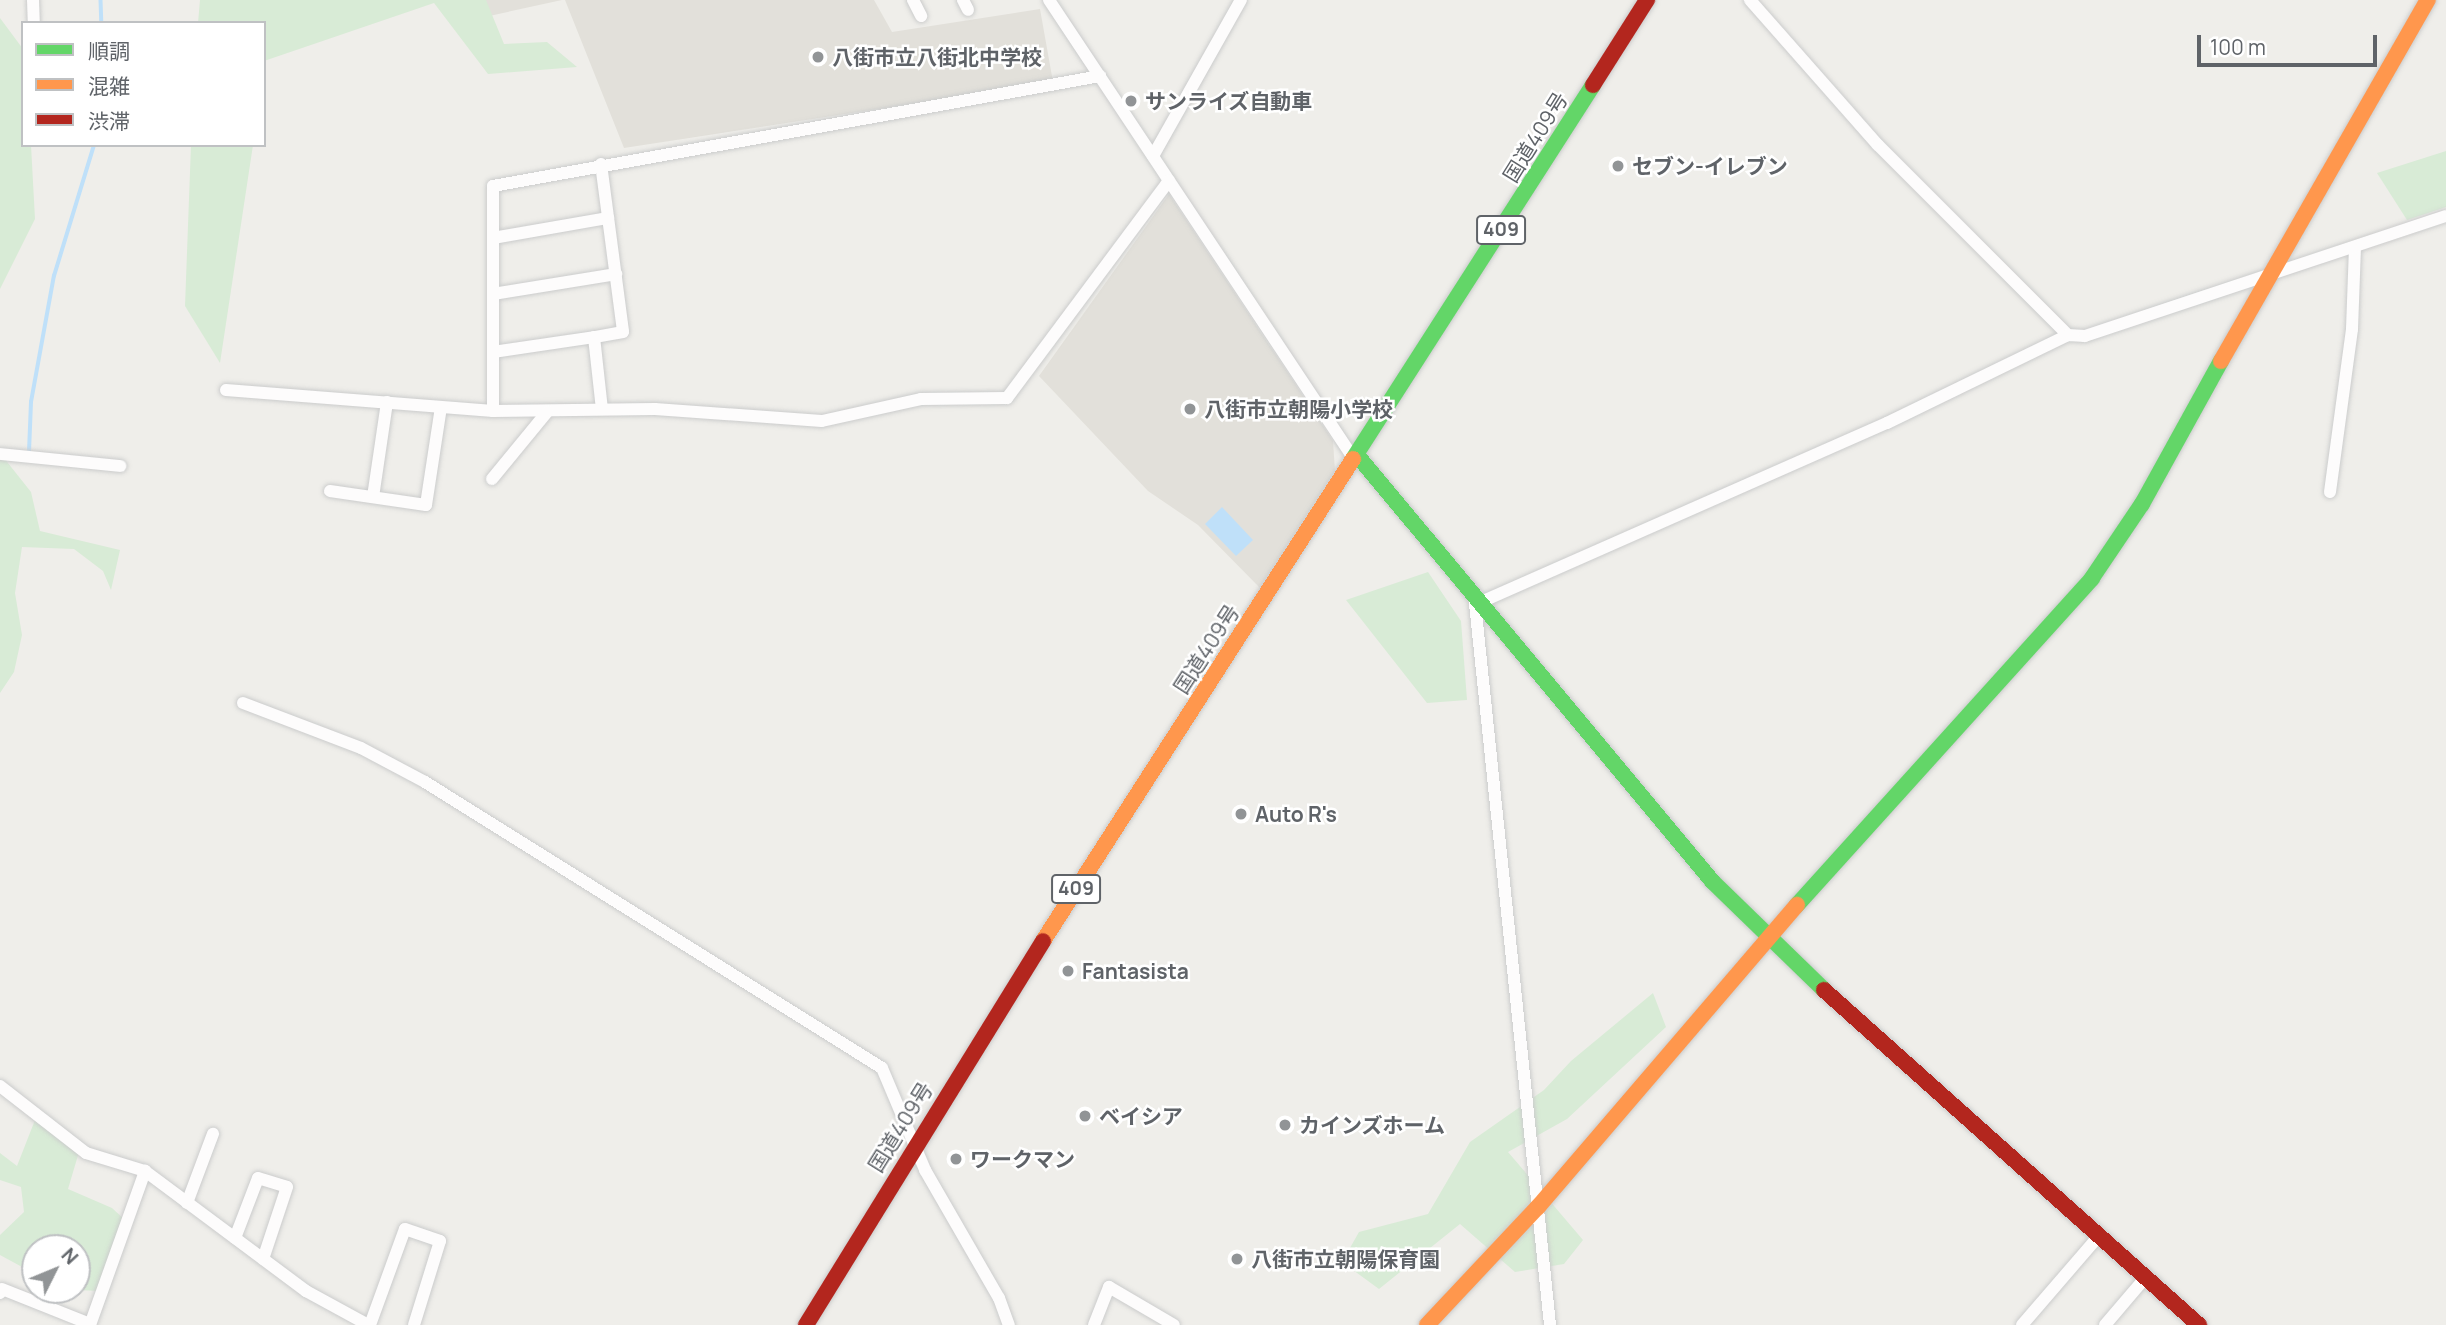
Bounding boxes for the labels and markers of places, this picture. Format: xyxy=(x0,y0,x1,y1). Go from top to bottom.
place label: 八街市立八街北中学校 xyxy=(832,44,1042,70)
marker: 八街市立八街北中学校 xyxy=(810,49,826,65)
place label: サンライズ自動車 xyxy=(1145,88,1313,114)
marker: サンライズ自動車 xyxy=(1123,93,1139,109)
place label: セブン-イレブン xyxy=(1632,153,1788,179)
marker: セブン-イレブン xyxy=(1610,158,1626,174)
place label: 八街市立朝陽小学校 xyxy=(1204,396,1393,422)
marker: 八街市立朝陽小学校 xyxy=(1182,401,1198,417)
place label: Auto R's xyxy=(1255,801,1337,827)
marker: Auto R's xyxy=(1233,806,1249,822)
place label: Fantasista xyxy=(1082,958,1189,984)
marker: Fantasista xyxy=(1060,963,1076,979)
place label: ベイシア xyxy=(1099,1103,1183,1129)
marker: ベイシア xyxy=(1077,1108,1093,1124)
place label: カインズホーム xyxy=(1299,1112,1446,1138)
marker: カインズホーム xyxy=(1277,1117,1293,1133)
place label: ワークマン xyxy=(970,1146,1075,1172)
marker: ワークマン xyxy=(948,1151,964,1167)
place label: 八街市立朝陽保育園 xyxy=(1251,1246,1440,1272)
marker: 八街市立朝陽保育園 xyxy=(1229,1251,1245,1267)

